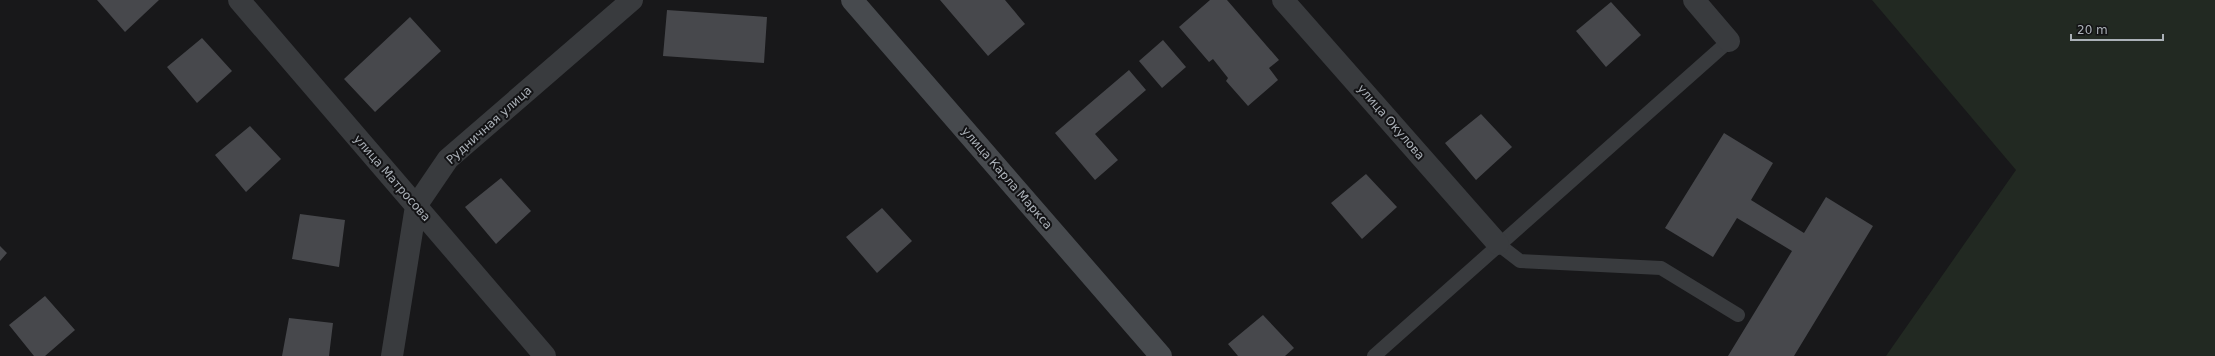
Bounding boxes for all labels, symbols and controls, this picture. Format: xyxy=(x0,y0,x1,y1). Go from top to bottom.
scale bar xyxy=(2071,16,2163,42)
text: 20 m xyxy=(2077,23,2108,37)
street label: улица Окулова xyxy=(1355,82,1427,162)
street label: Рудничная улица xyxy=(444,83,534,167)
street label: улица Карла Маркса xyxy=(959,124,1055,232)
street label: улица Матросова xyxy=(351,132,433,224)

